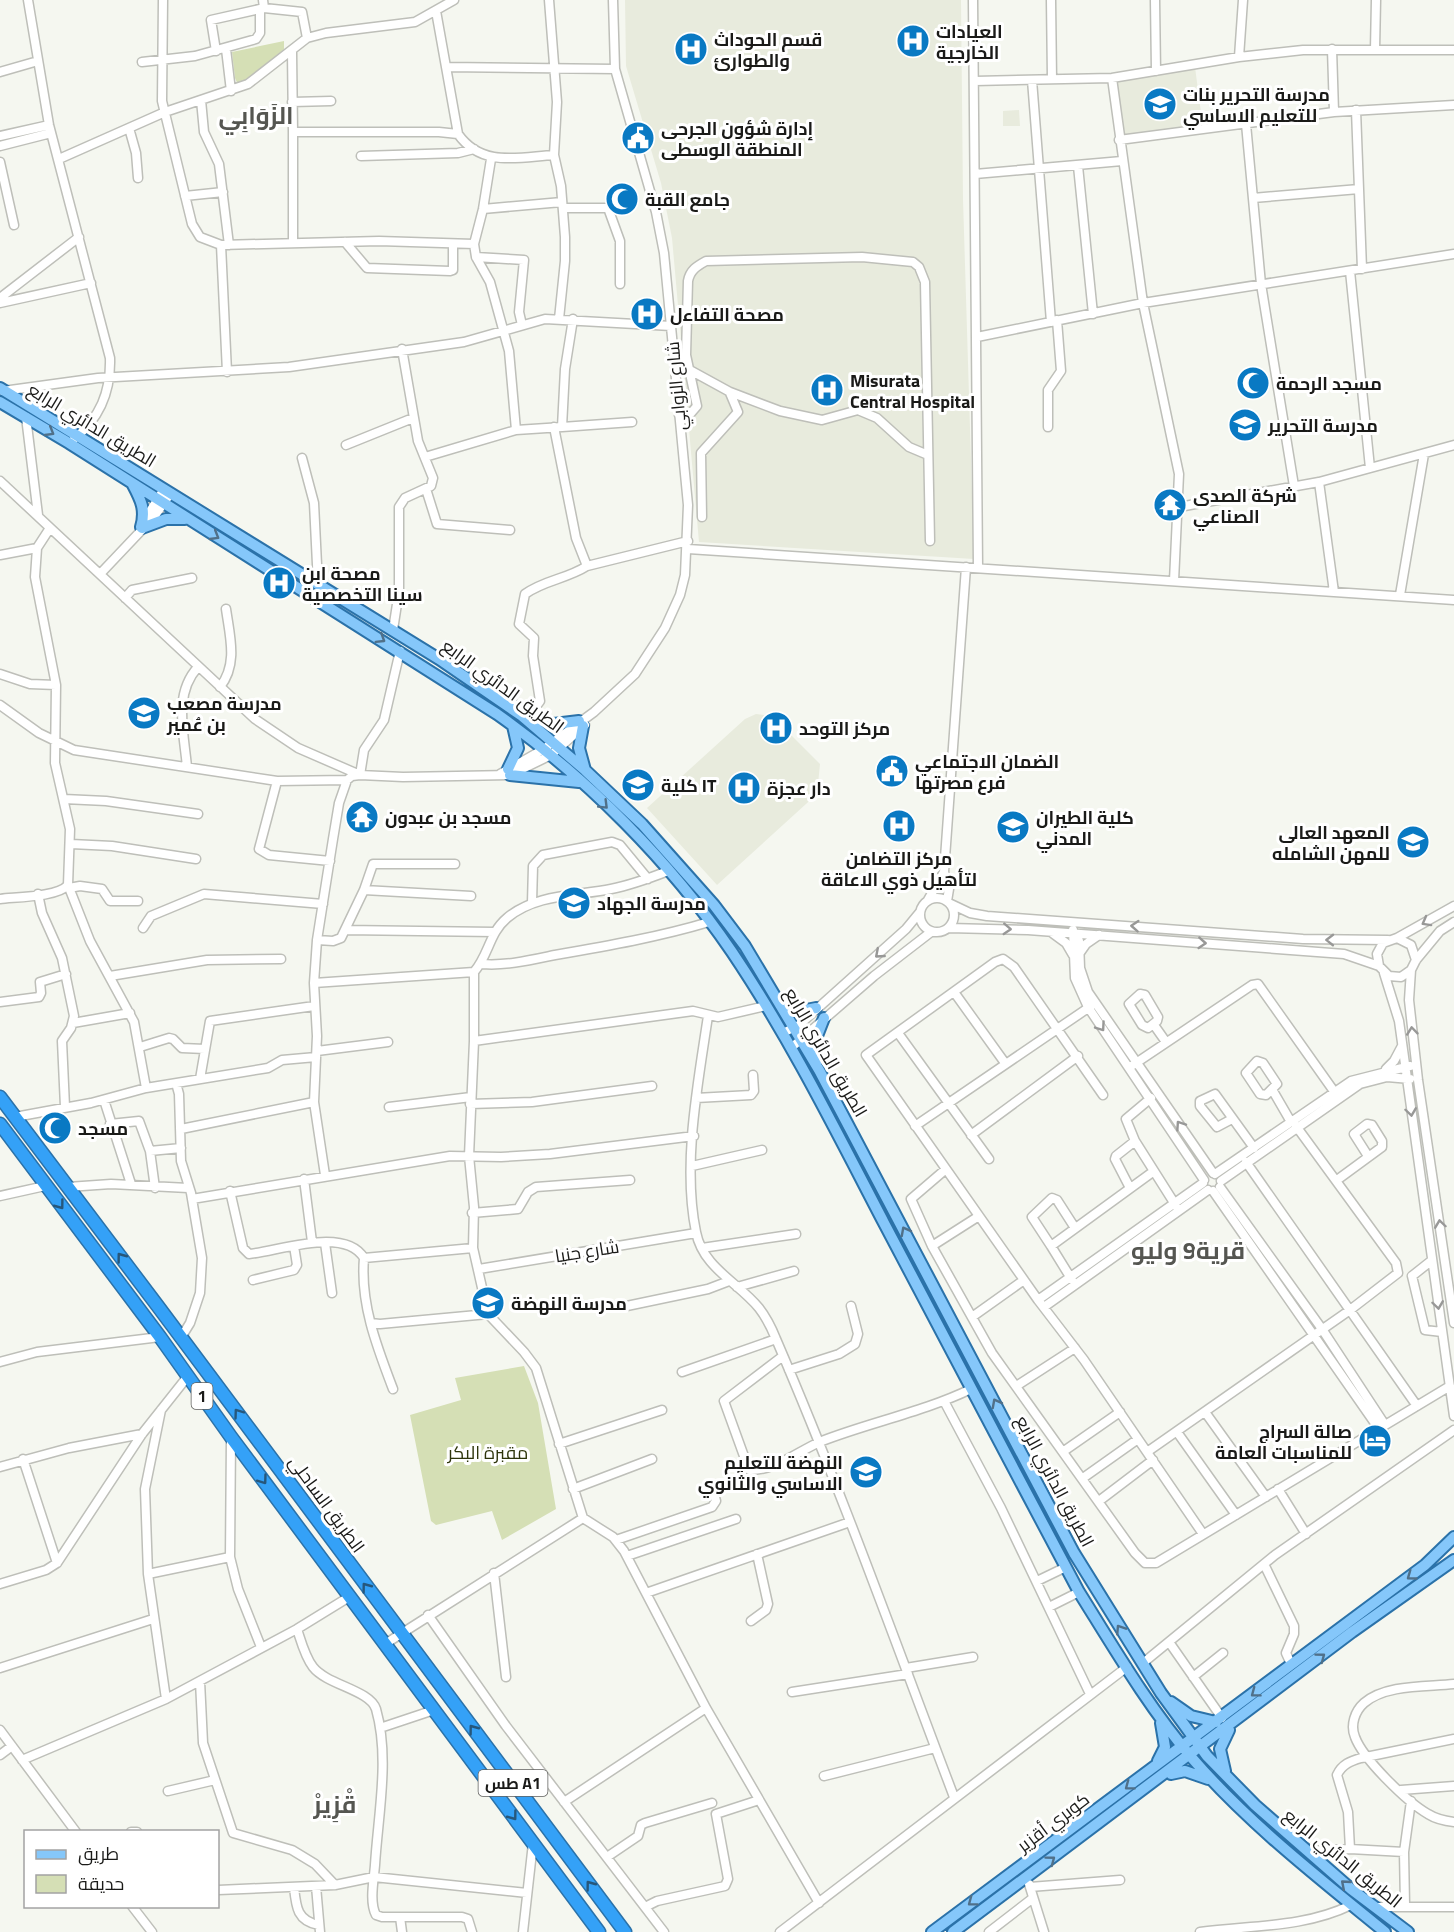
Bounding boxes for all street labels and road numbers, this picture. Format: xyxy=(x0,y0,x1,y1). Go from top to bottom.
street label: شارع الزوابي xyxy=(659,340,694,432)
street label: الطريق الدائري الرابع xyxy=(22,376,161,475)
street label: الطريق الدائري الرابع xyxy=(436,632,570,741)
street label: الطريق الدائري الرابع xyxy=(777,982,874,1122)
street label: شارع جنيا xyxy=(553,1233,621,1269)
road number: 1 xyxy=(192,1383,212,1409)
street label: الطريق الدائري الرابع xyxy=(1008,1410,1101,1552)
street label: الطريق الساحلي xyxy=(282,1450,372,1559)
road number: طس A1 xyxy=(478,1770,548,1796)
street label: كوبري أقزير xyxy=(1010,1786,1096,1860)
street label: الطريق الدائري الرابع xyxy=(1277,1802,1408,1915)

